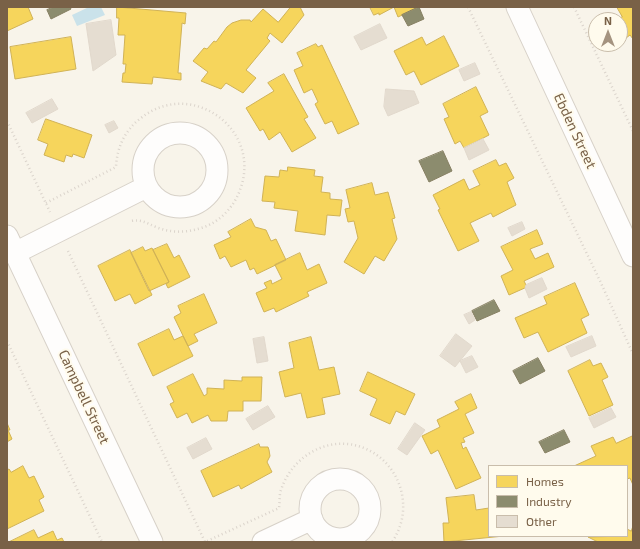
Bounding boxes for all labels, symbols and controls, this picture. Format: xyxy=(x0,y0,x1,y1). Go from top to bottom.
north arrow xyxy=(588,12,628,52)
text: N xyxy=(604,14,612,27)
street label: Ebden Street xyxy=(550,91,600,171)
street label: Campbell Street xyxy=(55,347,113,447)
legend xyxy=(488,465,628,537)
text: Homes xyxy=(526,474,564,488)
text: Industry xyxy=(526,494,572,508)
text: Other xyxy=(526,514,557,528)

